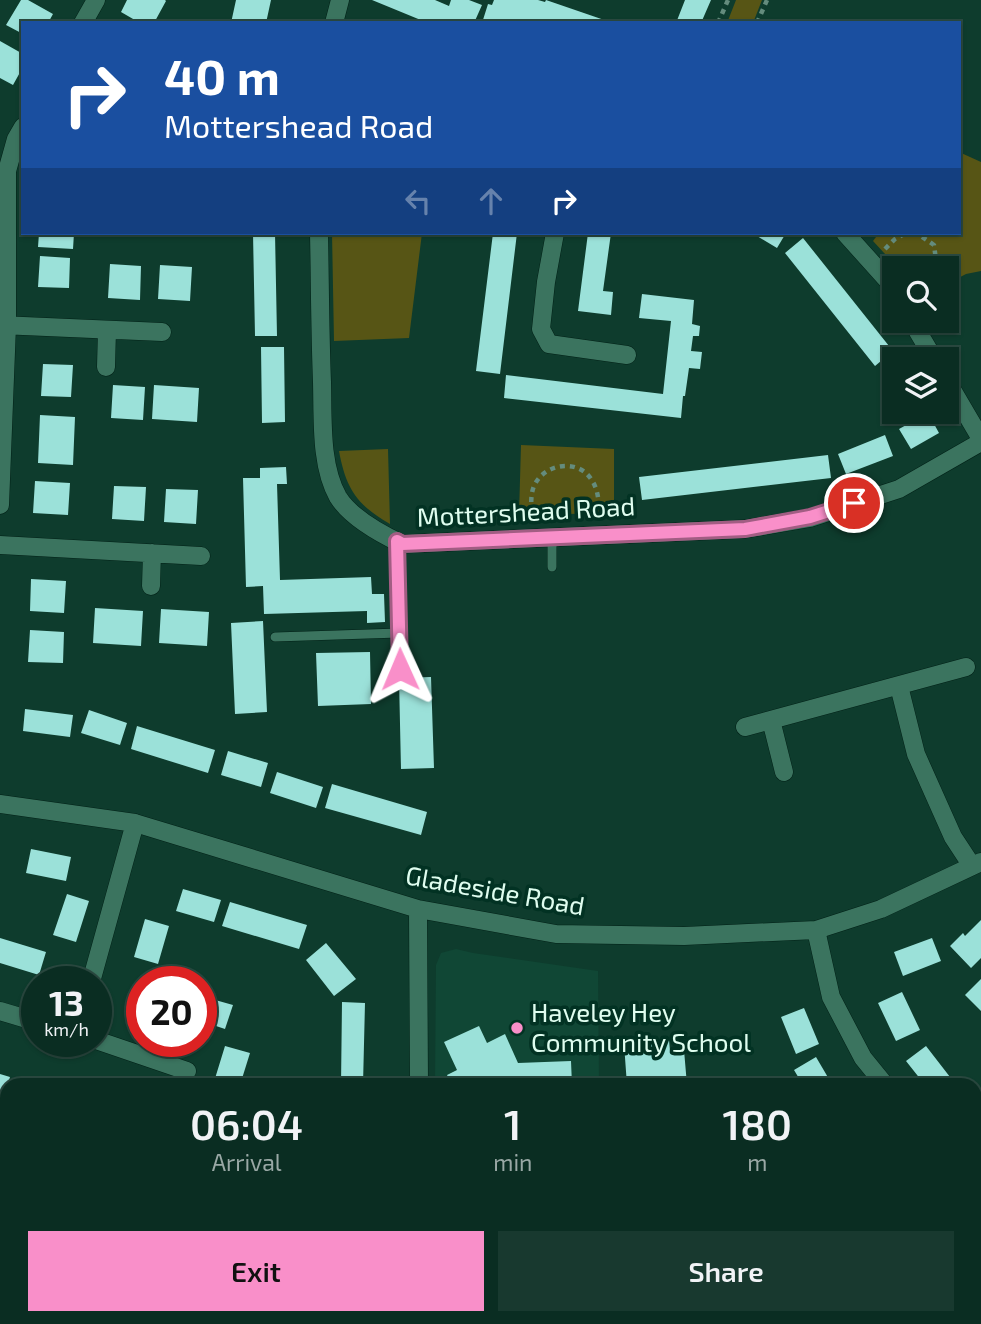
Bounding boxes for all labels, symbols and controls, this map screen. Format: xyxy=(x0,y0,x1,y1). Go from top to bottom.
text: 40 m xyxy=(164,46,280,105)
icon: right xyxy=(49,49,140,140)
text: Mottershead Road xyxy=(164,106,433,144)
icon: left xyxy=(399,182,437,220)
icon: ahead xyxy=(472,182,510,220)
icon: right xyxy=(545,182,583,220)
map controls xyxy=(882,256,959,424)
button: search xyxy=(882,256,959,333)
button: layers xyxy=(882,347,959,424)
pin xyxy=(824,473,884,533)
icon: arrive xyxy=(835,484,873,522)
street label: Mottershead Road xyxy=(416,489,636,532)
position arrow xyxy=(363,632,437,706)
street label: Gladeside Road xyxy=(403,859,587,921)
speed limit sign: 20 xyxy=(126,966,217,1057)
text: 13 xyxy=(49,981,84,1023)
place label: Haveley Hey Community School xyxy=(531,996,751,1057)
text: km/h xyxy=(44,1018,89,1040)
marker: Haveley Hey Community School xyxy=(509,1020,525,1036)
text: 06:04 xyxy=(190,1098,303,1148)
text: 1 xyxy=(504,1098,522,1148)
text: 180 xyxy=(723,1098,792,1148)
text: Arrival xyxy=(212,1148,282,1176)
text: min xyxy=(493,1148,532,1176)
text: m xyxy=(747,1148,767,1176)
button: Exit xyxy=(28,1231,484,1311)
button: Share xyxy=(498,1231,954,1311)

